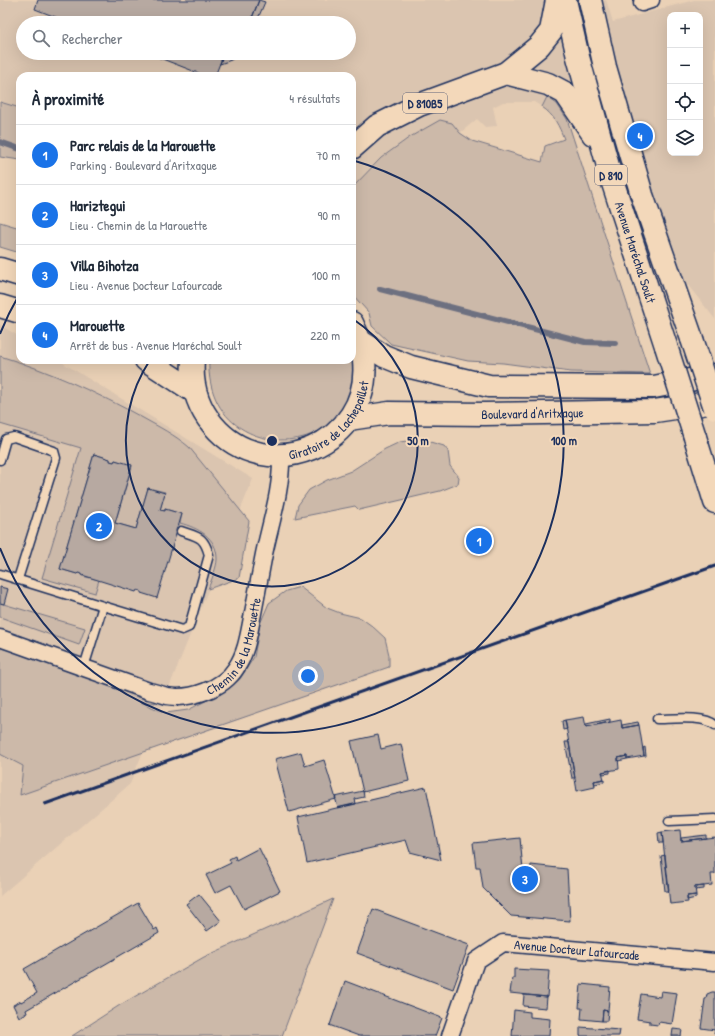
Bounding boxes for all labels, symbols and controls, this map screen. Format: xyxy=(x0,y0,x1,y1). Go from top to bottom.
map controls xyxy=(667,12,703,156)
button: + xyxy=(667,12,703,48)
search box xyxy=(16,16,356,60)
icon: search xyxy=(30,27,52,49)
text: Rechercher xyxy=(62,28,123,49)
button: − xyxy=(667,48,703,84)
button: locate xyxy=(667,84,703,120)
text: À proximité xyxy=(32,87,104,110)
text: 4 résultats xyxy=(289,89,340,107)
road number: D 810B5 xyxy=(403,93,447,113)
button: layers xyxy=(667,120,703,156)
pin: 4 xyxy=(627,121,653,151)
text: Parc relais de la Marouette xyxy=(70,135,216,156)
text: 1 xyxy=(43,146,47,164)
text: 70 m xyxy=(316,146,340,164)
text: Parking · Boulevard d'Aritxague xyxy=(70,156,217,174)
road number: D 810 xyxy=(595,165,627,185)
text: Hariztegui xyxy=(70,195,126,216)
street label: Avenue Maréchal Soult xyxy=(611,199,661,306)
text: 2 xyxy=(42,206,48,224)
text: 90 m xyxy=(318,206,340,224)
text: Lieu · Chemin de la Marouette xyxy=(70,216,207,234)
text: Villa Bihotza xyxy=(70,255,138,276)
text: 3 xyxy=(42,266,48,284)
text: 100 m xyxy=(312,266,340,284)
text: Lieu · Avenue Docteur Lafourcade xyxy=(70,276,222,294)
text: Marouette xyxy=(70,315,125,336)
text: 4 xyxy=(43,326,47,344)
text: 220 m xyxy=(310,326,340,344)
text: Arrêt de bus · Avenue Maréchal Soult xyxy=(70,336,242,354)
street label: Giratoire de Lachepaillet xyxy=(287,379,373,463)
street label: Boulevard d'Aritxague xyxy=(481,403,584,423)
text: 50 m xyxy=(407,432,429,449)
text: 100 m xyxy=(551,432,577,449)
centre of rings xyxy=(265,434,279,448)
pin: 2 xyxy=(86,511,112,541)
pin: 1 xyxy=(466,526,492,556)
street label: Chemin de la Marouette xyxy=(203,596,265,699)
your location xyxy=(298,666,318,686)
pin: 3 xyxy=(512,864,538,894)
street label: Avenue Docteur Lafourcade xyxy=(513,935,640,964)

